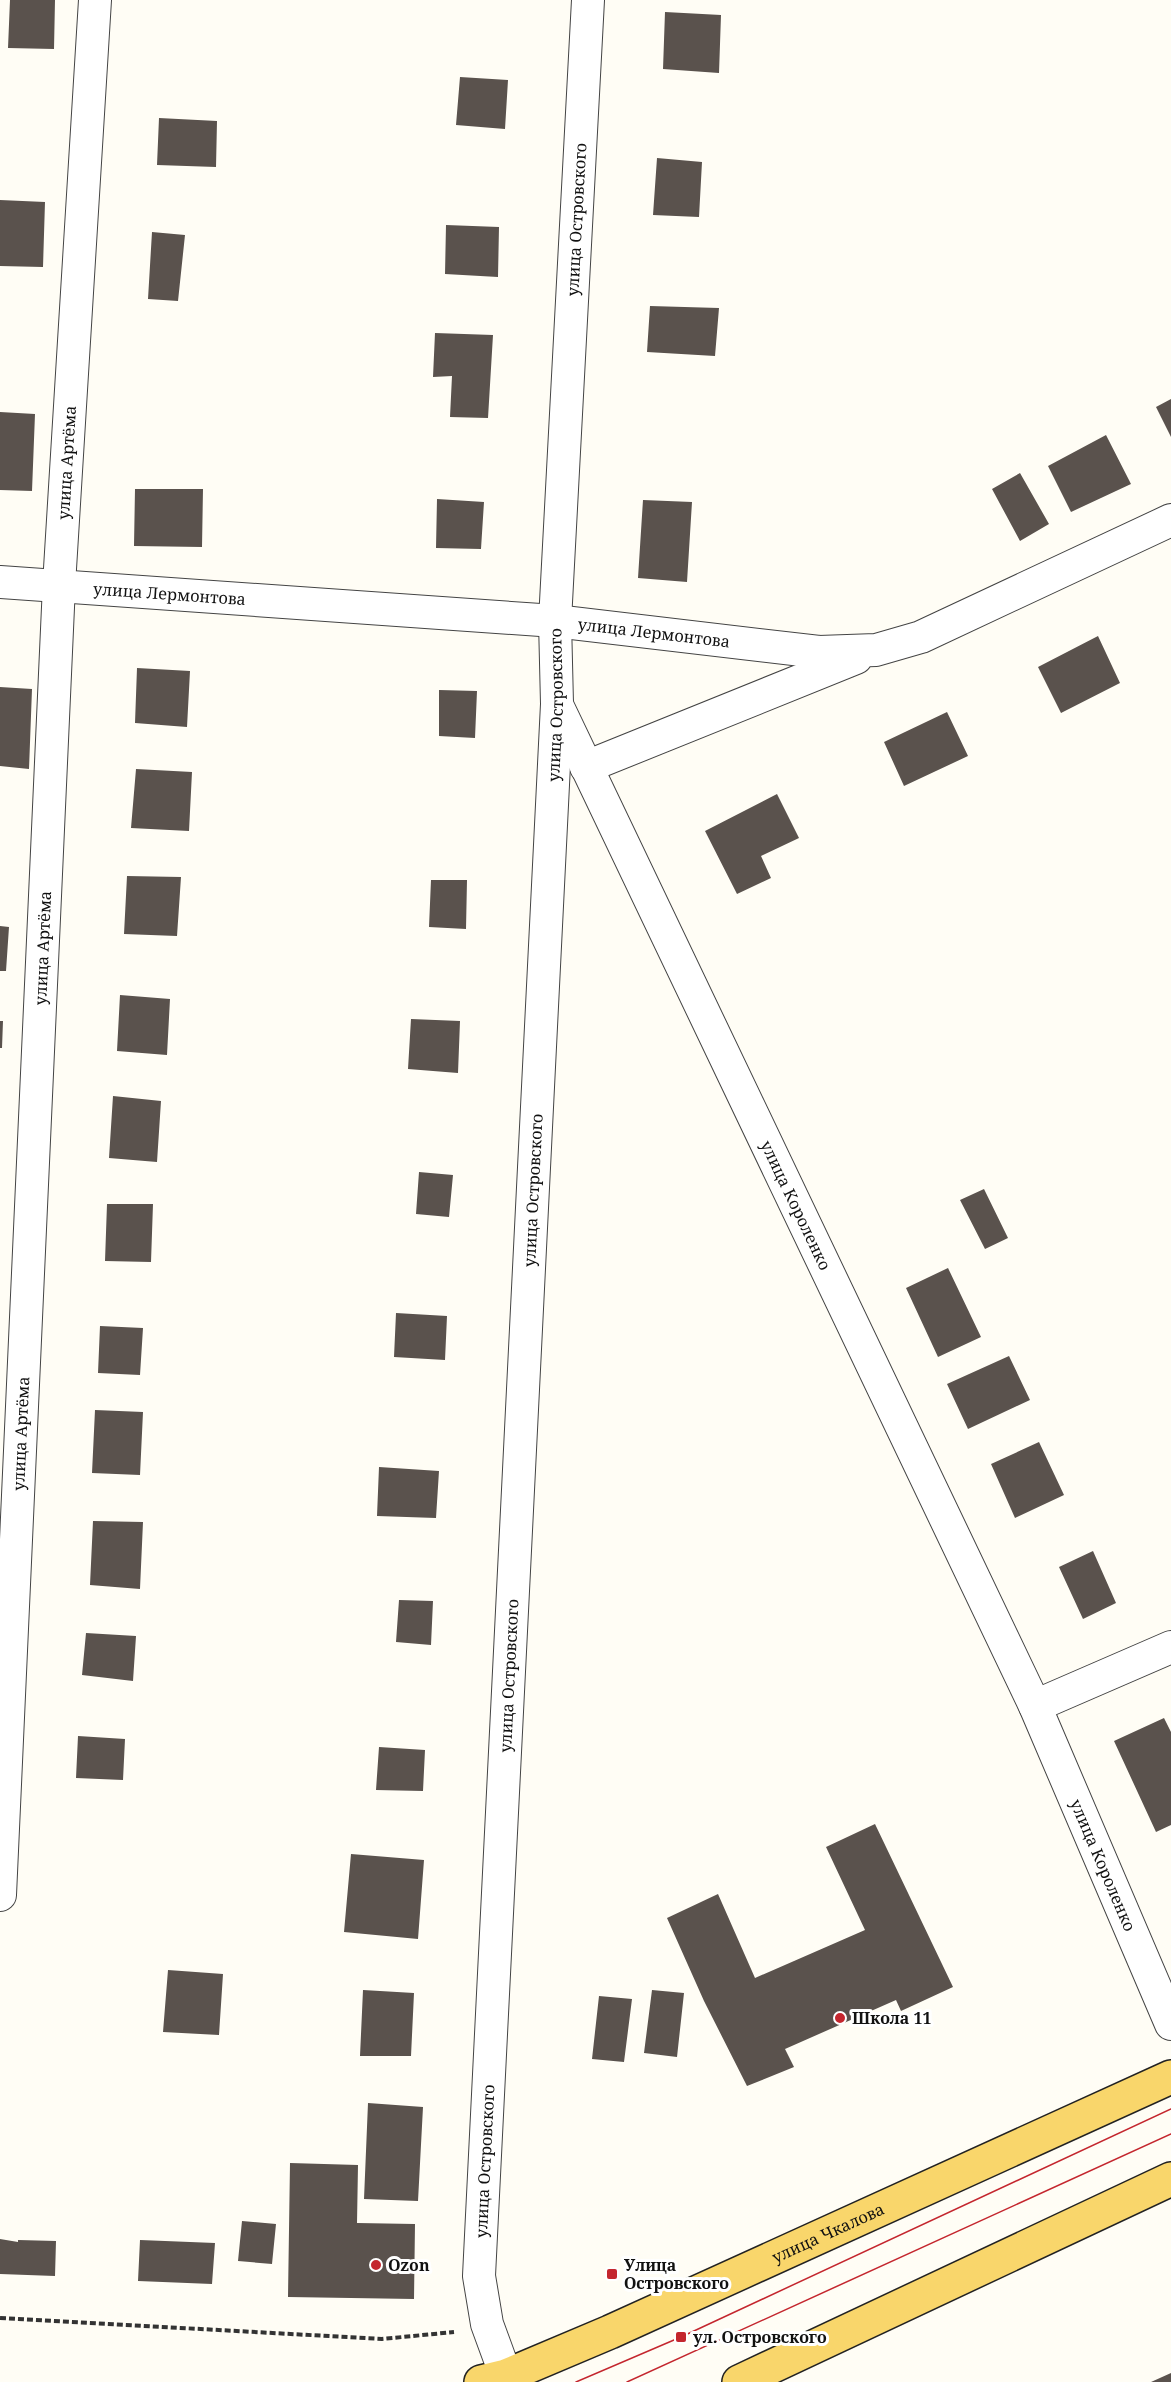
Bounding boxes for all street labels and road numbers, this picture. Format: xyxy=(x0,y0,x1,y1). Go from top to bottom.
street label: улица Островского xyxy=(561,142,591,297)
street label: улица Артёма xyxy=(52,405,81,520)
street label: улица Лермонтова xyxy=(93,578,247,610)
street label: улица Лермонтова xyxy=(577,613,731,652)
street label: улица Островского xyxy=(542,628,568,782)
street label: улица Артёма xyxy=(29,890,56,1006)
street label: улица Островского xyxy=(518,1113,548,1268)
street label: улица Короленко xyxy=(755,1137,836,1274)
street label: улица Артёма xyxy=(7,1376,34,1491)
street label: улица Островского xyxy=(494,1599,524,1753)
street label: улица Короленко xyxy=(1065,1796,1141,1934)
street label: улица Островского xyxy=(470,2084,499,2238)
street label: улица Чкалова xyxy=(768,2198,888,2268)

